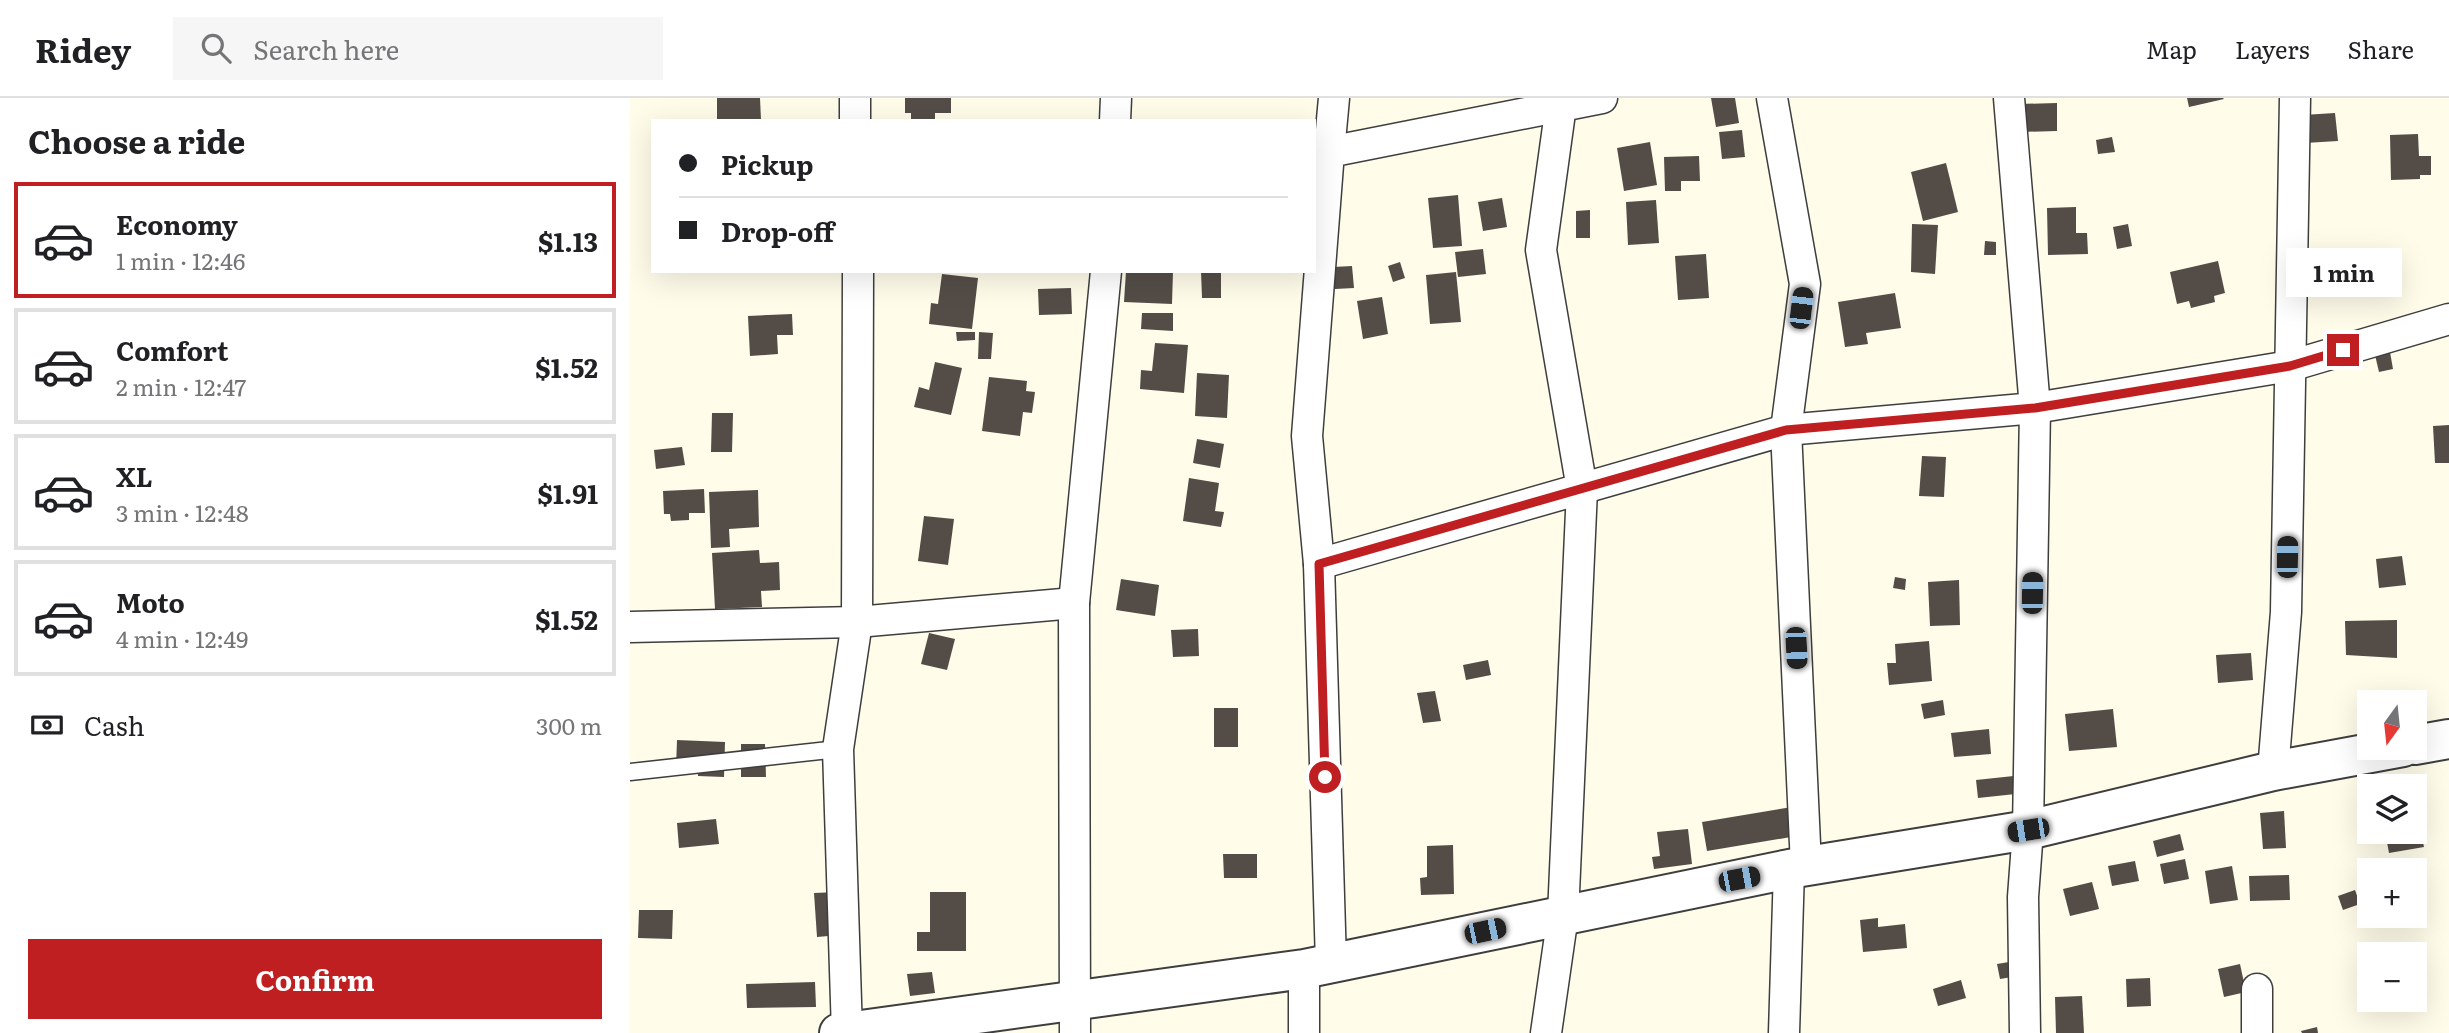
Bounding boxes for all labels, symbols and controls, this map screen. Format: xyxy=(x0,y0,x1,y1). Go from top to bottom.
search box xyxy=(173,17,663,80)
text: Ridey xyxy=(35,24,131,73)
icon: search xyxy=(197,29,235,67)
text: Search here xyxy=(253,29,399,68)
text: Map xyxy=(2146,31,2197,66)
text: Layers xyxy=(2235,31,2309,66)
text: Share xyxy=(2347,31,2414,66)
text: Choose a ride xyxy=(28,116,245,164)
text: Pickup xyxy=(721,144,813,183)
text: Economy xyxy=(116,204,238,243)
icon: car xyxy=(32,209,95,272)
text: Drop-off xyxy=(721,211,834,250)
text: $1.13 xyxy=(538,221,598,260)
text: 1 min · 12:46 xyxy=(116,243,245,277)
callout: 1 min xyxy=(2285,248,2401,298)
text: 1 min xyxy=(2313,255,2375,289)
car xyxy=(1789,286,1814,330)
text: Comfort xyxy=(116,330,228,369)
route end xyxy=(2327,334,2359,366)
icon: car xyxy=(32,335,95,398)
text: $1.52 xyxy=(535,347,598,386)
text: 2 min · 12:47 xyxy=(116,369,246,403)
text: XL xyxy=(116,456,153,495)
icon: car xyxy=(32,461,95,524)
text: $1.91 xyxy=(537,473,598,512)
text: 3 min · 12:48 xyxy=(116,495,249,529)
car xyxy=(2277,536,2298,578)
car xyxy=(2022,572,2043,614)
text: Moto xyxy=(116,582,185,621)
icon: car xyxy=(32,587,95,650)
text: $1.52 xyxy=(535,599,598,638)
text: 4 min · 12:49 xyxy=(116,621,248,655)
car xyxy=(1785,626,1808,670)
north arrow xyxy=(2357,690,2427,760)
map controls xyxy=(2357,690,2427,1012)
text: Cash xyxy=(84,705,145,744)
icon: cash xyxy=(28,706,66,744)
text: 300 m xyxy=(536,708,602,742)
route start xyxy=(1309,761,1341,793)
button: layers xyxy=(2357,774,2427,844)
car xyxy=(2006,816,2051,844)
button: + xyxy=(2357,858,2427,928)
car xyxy=(1717,865,1762,893)
car xyxy=(1463,916,1508,946)
button: Confirm xyxy=(28,939,602,1019)
button: − xyxy=(2357,942,2427,1012)

